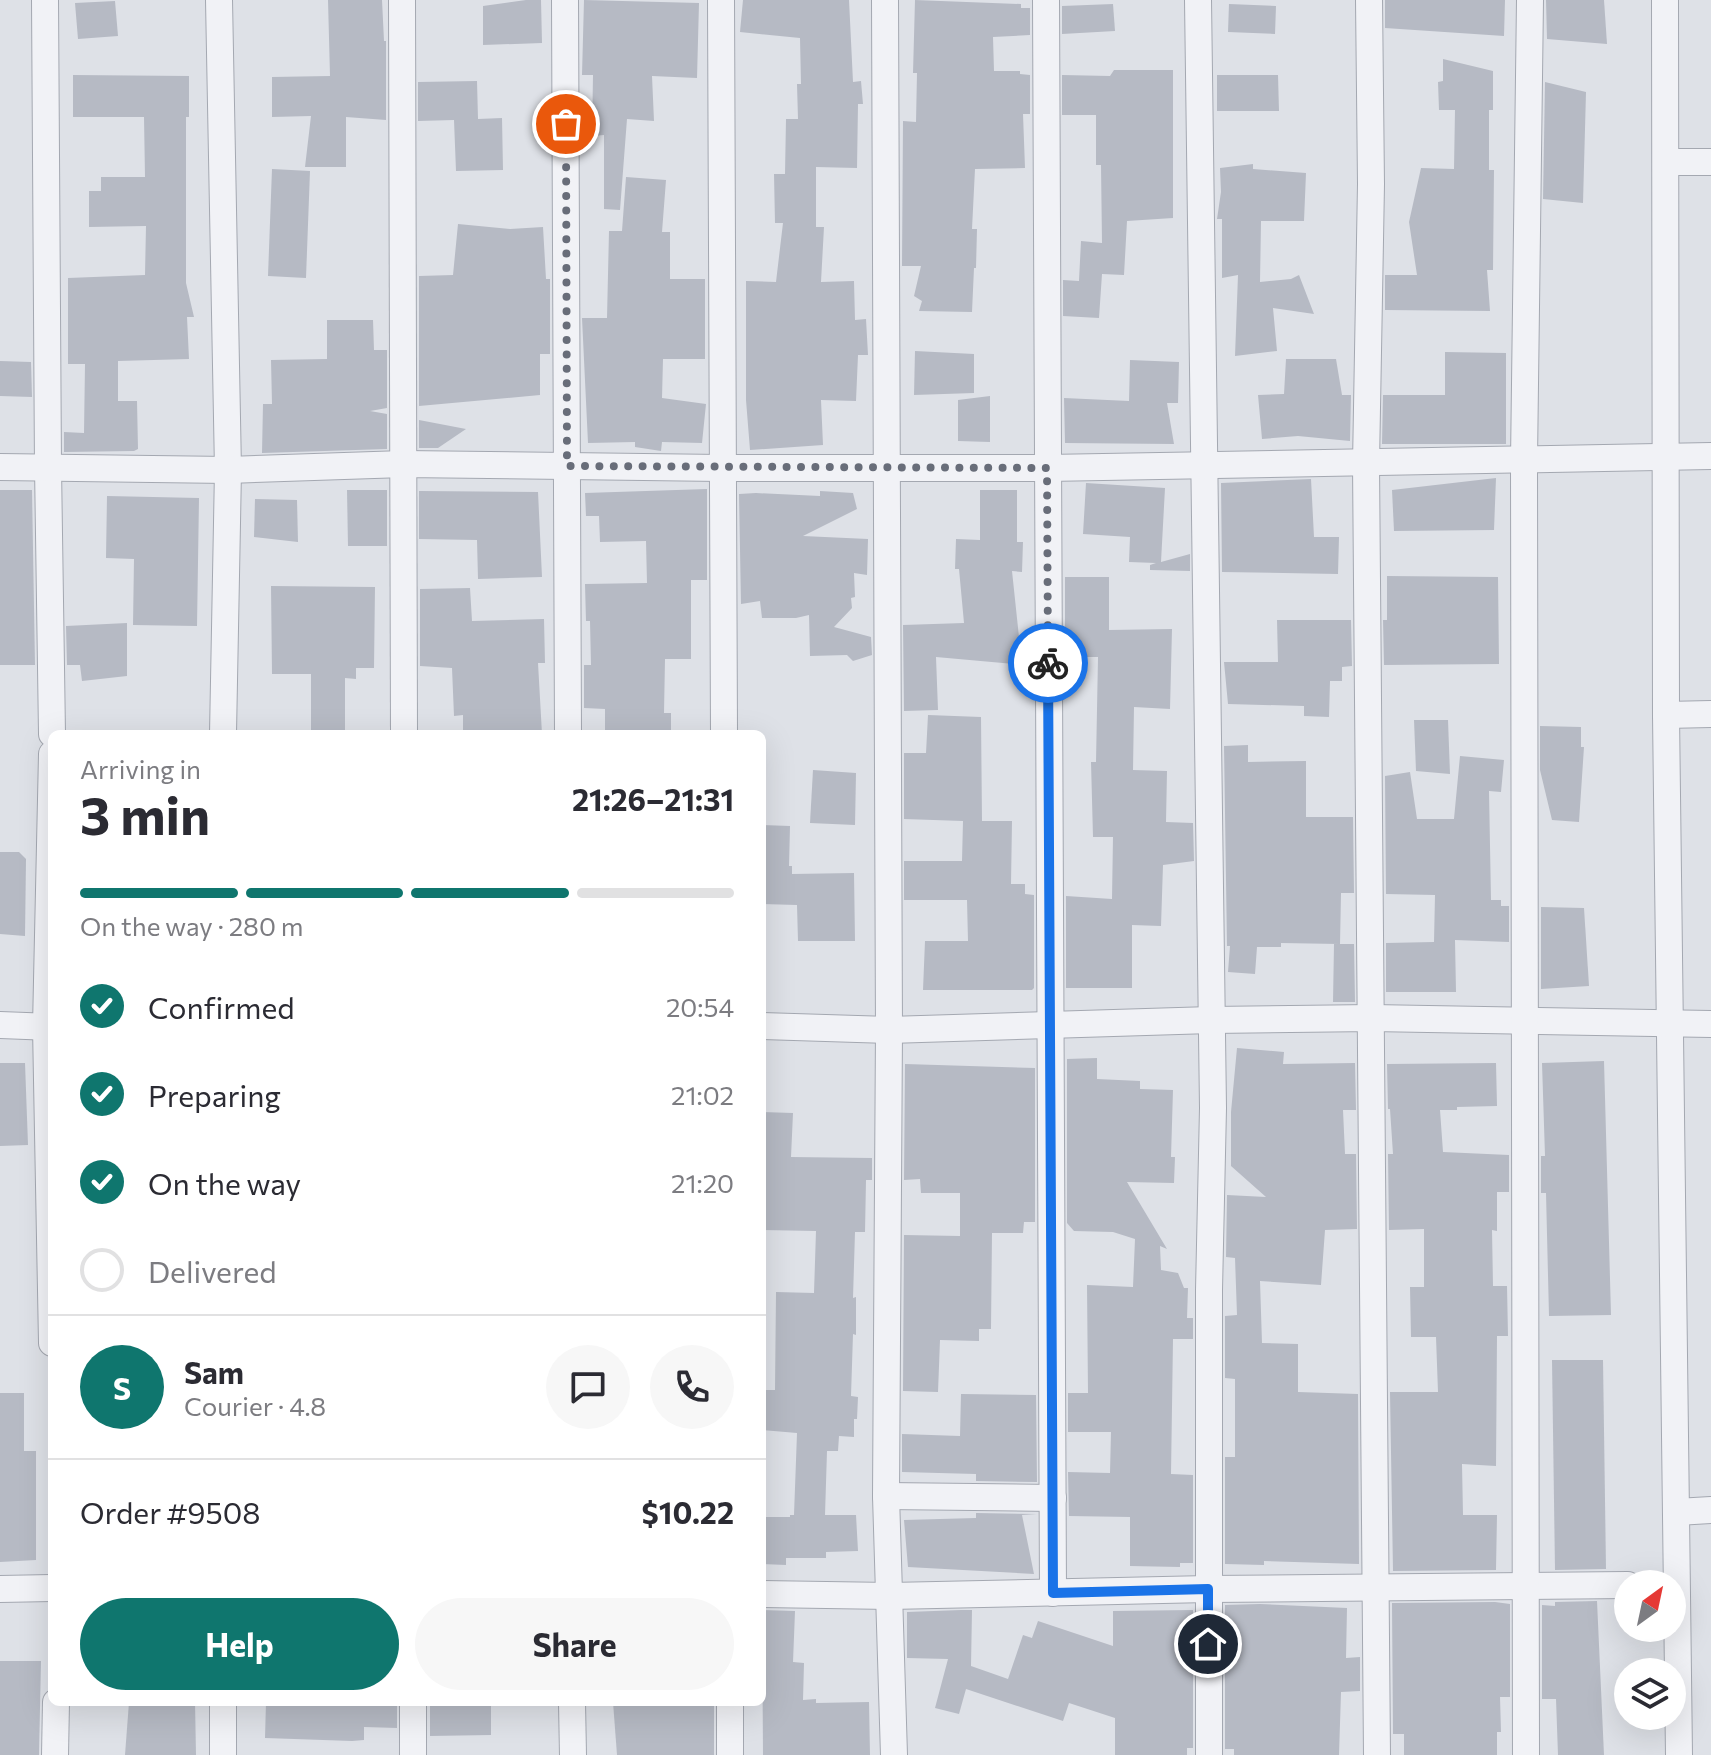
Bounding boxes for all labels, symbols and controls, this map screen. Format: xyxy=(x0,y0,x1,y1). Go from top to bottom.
pin xyxy=(532,90,600,158)
icon: bag xyxy=(544,102,588,146)
courier xyxy=(1008,623,1088,703)
icon: bike xyxy=(1026,641,1070,685)
text: Arriving in xyxy=(80,753,201,784)
text: 21:26–21:31 xyxy=(572,780,734,817)
text: 3 min xyxy=(80,782,210,846)
text: On the way · 280 m xyxy=(80,910,304,941)
icon: check xyxy=(80,984,124,1028)
text: Confirmed xyxy=(148,988,295,1025)
text: 20:54 xyxy=(666,991,734,1022)
icon: check xyxy=(80,1072,124,1116)
text: Preparing xyxy=(148,1076,281,1113)
text: 21:02 xyxy=(671,1079,734,1110)
icon: check xyxy=(80,1160,124,1204)
text: On the way xyxy=(148,1164,301,1201)
text: 21:20 xyxy=(671,1167,734,1198)
text: Delivered xyxy=(148,1252,277,1289)
button: chat xyxy=(546,1345,630,1429)
button: phone xyxy=(650,1345,734,1429)
text: Sam xyxy=(184,1353,244,1390)
text: S xyxy=(113,1369,131,1406)
text: Courier · 4.8 xyxy=(184,1390,326,1421)
text: Order #9508 xyxy=(80,1493,261,1530)
text: $10.22 xyxy=(642,1493,734,1530)
north arrow xyxy=(1614,1570,1686,1642)
map controls xyxy=(1614,1570,1686,1730)
button: Help xyxy=(80,1598,399,1690)
button: Share xyxy=(415,1598,734,1690)
pin xyxy=(1174,1610,1242,1678)
icon: home xyxy=(1186,1622,1230,1666)
button: layers xyxy=(1614,1658,1686,1730)

